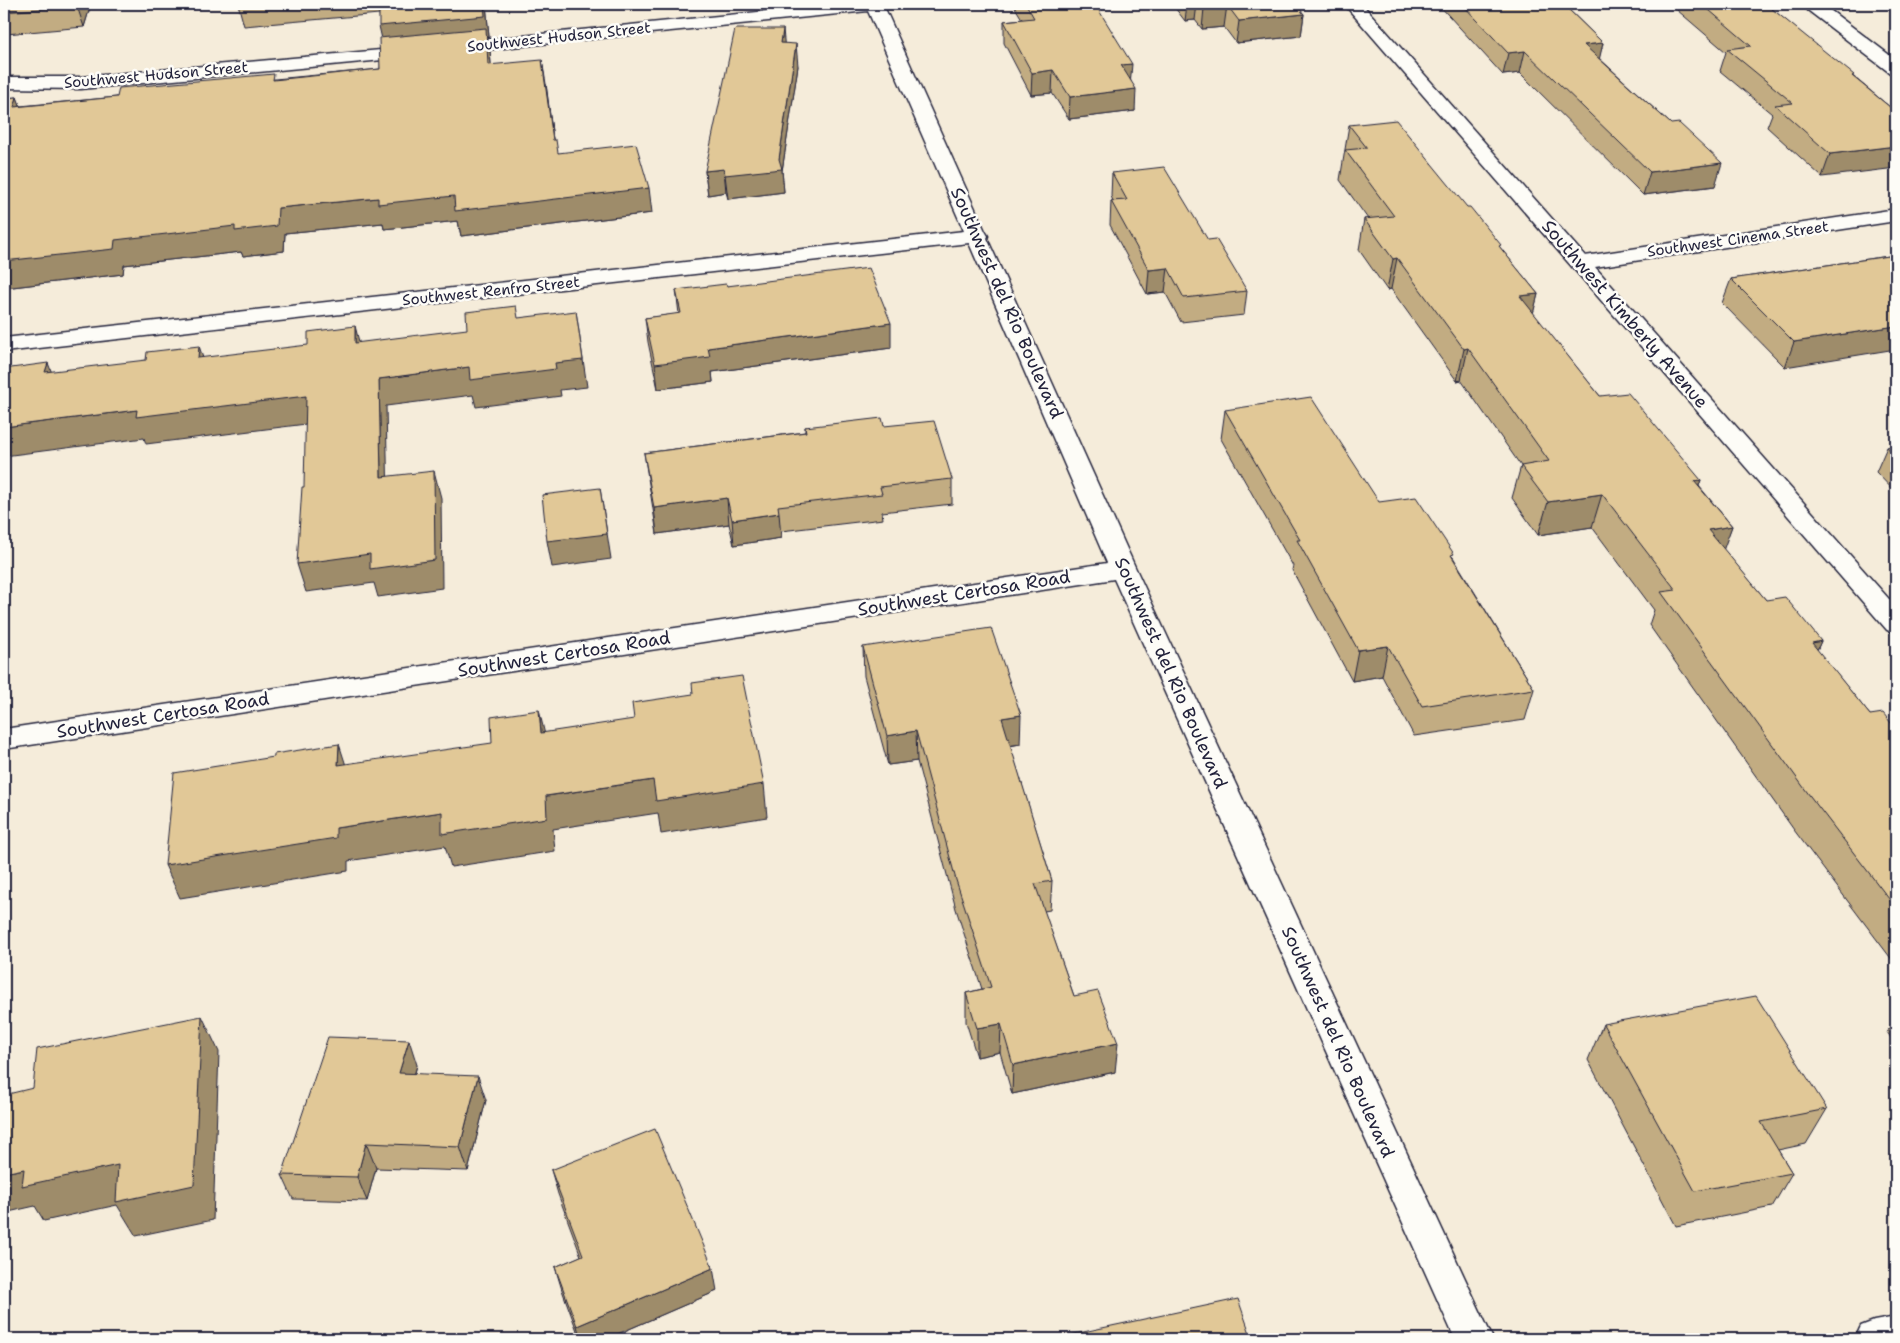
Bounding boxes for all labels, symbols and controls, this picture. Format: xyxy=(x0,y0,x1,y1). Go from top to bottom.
street label: Southwest Hudson Street xyxy=(466,17,652,57)
street label: Southwest Hudson Street xyxy=(63,57,249,93)
street label: Southwest del Rio Boulevard xyxy=(945,184,1069,422)
street label: Southwest Kimberly Avenue xyxy=(1536,215,1714,413)
street label: Southwest Cinema Street xyxy=(1646,216,1830,262)
street label: Southwest Renfro Street xyxy=(401,272,581,310)
street label: Southwest del Rio Boulevard xyxy=(1109,554,1233,792)
street label: Southwest Certosa Road xyxy=(856,564,1072,622)
street label: Southwest Certosa Road xyxy=(456,625,672,683)
street label: Southwest Certosa Road xyxy=(55,686,271,744)
street label: Southwest del Rio Boulevard xyxy=(1276,923,1400,1161)

